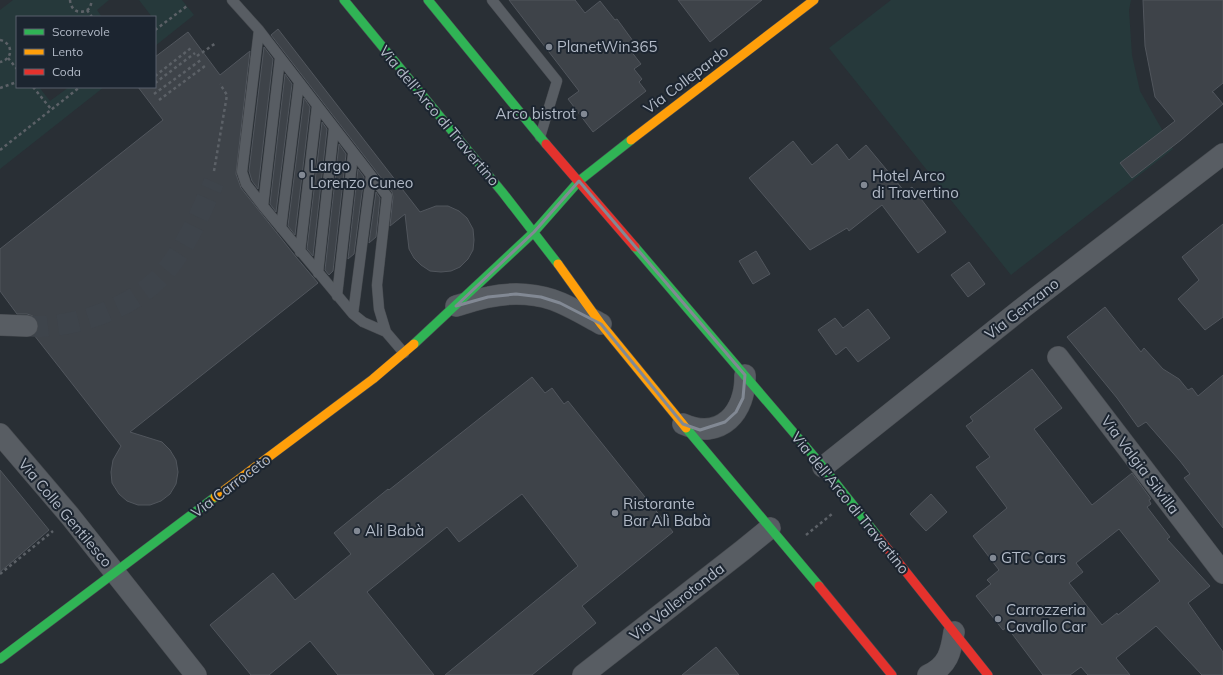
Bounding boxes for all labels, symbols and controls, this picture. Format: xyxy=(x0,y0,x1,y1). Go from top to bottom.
legend xyxy=(16,16,156,88)
text: Scorrevole xyxy=(52,24,110,39)
place label: PlanetWin365 xyxy=(557,37,658,56)
street label: Via Collepardo xyxy=(639,41,732,118)
street label: Via dell'Arco di Travertino xyxy=(375,42,504,190)
marker: PlanetWin365 xyxy=(544,42,554,52)
text: Lento xyxy=(52,44,83,59)
text: Coda xyxy=(52,64,81,79)
place label: Arco bistrot xyxy=(496,104,576,123)
marker: Arco bistrot xyxy=(579,109,589,119)
place label: Largo Lorenzo Cuneo xyxy=(310,156,413,192)
place label: Hotel Arco di Travertino xyxy=(872,166,959,202)
marker: Largo Lorenzo Cuneo xyxy=(297,170,307,180)
marker: Hotel Arco di Travertino xyxy=(859,180,869,190)
street label: Via Genzano xyxy=(981,274,1063,343)
street label: Via Valgia Silvilla xyxy=(1097,412,1184,518)
street label: Via dell'Arco di Travertino xyxy=(787,428,914,578)
street label: Via Carroceto xyxy=(187,450,274,522)
street label: Via Colle Gentilesco xyxy=(14,454,116,571)
place label: Ristorante Bar Alì Babà xyxy=(623,494,711,530)
marker: Ristorante Bar Alì Babà xyxy=(610,508,620,518)
place label: Ali Babà xyxy=(365,521,424,540)
marker: Ali Babà xyxy=(352,526,362,536)
place label: GTC Cars xyxy=(1001,548,1066,567)
marker: GTC Cars xyxy=(988,553,998,563)
street label: Via Vallerotonda xyxy=(625,559,728,645)
place label: Carrozzeria Cavallo Car xyxy=(1006,600,1086,636)
marker: Carrozzeria Cavallo Car xyxy=(993,614,1003,624)

